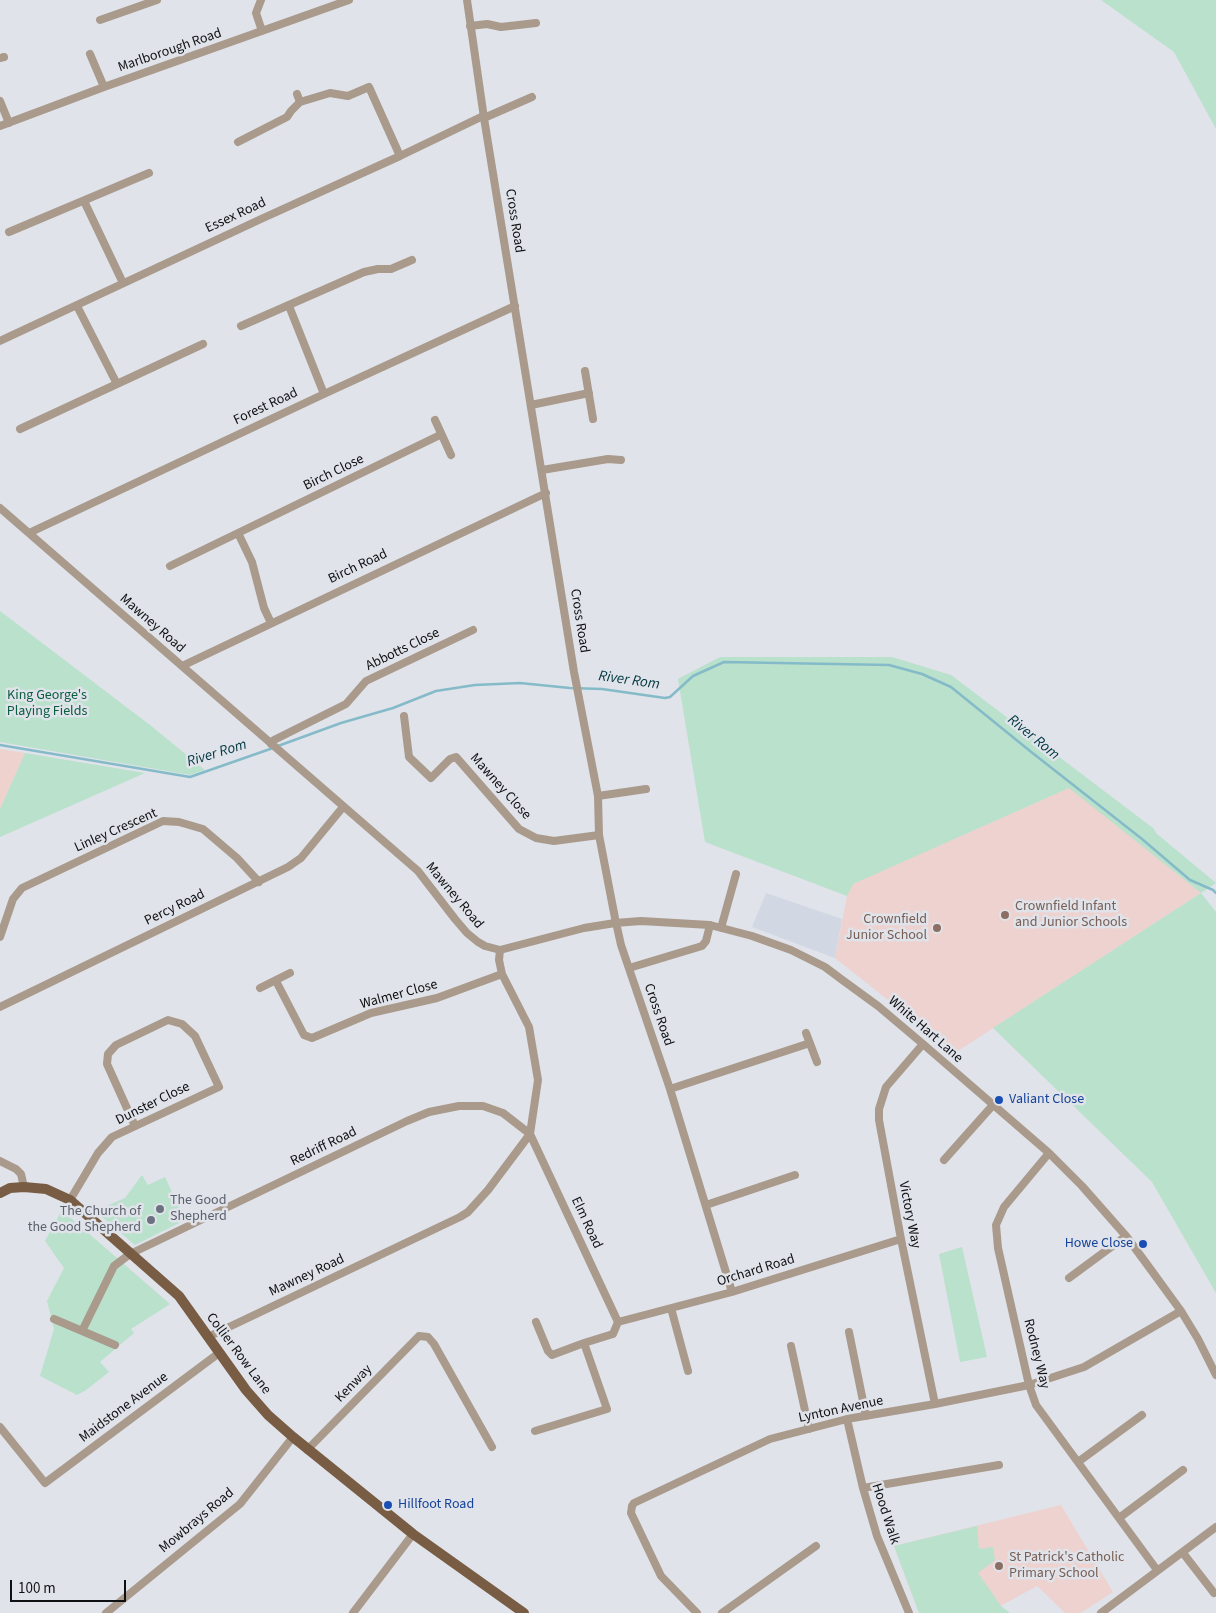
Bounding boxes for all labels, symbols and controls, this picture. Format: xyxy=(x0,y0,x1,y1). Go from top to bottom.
street label: Marlborough Road xyxy=(116,25,224,77)
street label: Cross Road xyxy=(501,188,527,254)
street label: Essex Road xyxy=(203,195,269,237)
street label: Forest Road xyxy=(231,385,301,429)
street label: Birch Close xyxy=(301,451,367,495)
street label: Birch Road xyxy=(326,546,390,588)
street label: Cross Road xyxy=(566,588,592,654)
street label: Mawney Road xyxy=(116,591,188,657)
street label: Abbotts Close xyxy=(363,625,443,675)
water label: River Rom xyxy=(597,668,661,694)
park label: King George's Playing Fields xyxy=(7,688,87,720)
water label: River Rom xyxy=(1003,712,1063,764)
water label: River Rom xyxy=(185,736,249,772)
street label: Mawney Close xyxy=(466,750,534,824)
street label: Linley Crescent xyxy=(72,805,160,857)
street label: Mawney Road xyxy=(421,859,487,933)
street label: Percy Road xyxy=(142,886,208,930)
place label: Crownfield Infant and Junior Schools xyxy=(1015,899,1127,932)
marker: Crownfield Infant and Junior Schools xyxy=(999,909,1011,921)
place label: Crownfield Junior School xyxy=(846,912,927,944)
marker: Crownfield Junior School xyxy=(931,922,943,934)
street label: Walmer Close xyxy=(358,977,440,1013)
street label: Cross Road xyxy=(640,982,676,1048)
street label: White Hart Lane xyxy=(884,993,966,1067)
street label: Dunster Close xyxy=(113,1079,193,1129)
place label: Valiant Close xyxy=(1009,1092,1084,1108)
marker: Valiant Close xyxy=(993,1094,1005,1106)
street label: Redriff Road xyxy=(288,1124,360,1170)
street label: Victory Way xyxy=(894,1180,924,1250)
place label: The Good Shepherd xyxy=(170,1193,227,1226)
street label: Elm Road xyxy=(567,1194,605,1252)
marker: The Good Shepherd xyxy=(154,1203,166,1215)
place label: The Church of the Good Shepherd xyxy=(28,1204,141,1236)
marker: The Church of the Good Shepherd xyxy=(145,1214,157,1226)
place label: Howe Close xyxy=(1065,1236,1133,1252)
marker: Howe Close xyxy=(1137,1238,1149,1250)
street label: Mawney Road xyxy=(267,1251,347,1301)
street label: Orchard Road xyxy=(715,1251,797,1291)
street label: Collier Row Lane xyxy=(202,1310,274,1398)
street label: Rodney Way xyxy=(1019,1317,1053,1391)
street label: Kenway xyxy=(332,1362,376,1406)
street label: Maidstone Avenue xyxy=(76,1369,172,1447)
street label: Lynton Avenue xyxy=(797,1393,885,1427)
street label: Hood Walk xyxy=(867,1481,903,1547)
street label: Mowbrays Road xyxy=(156,1485,238,1557)
place label: Hillfoot Road xyxy=(398,1497,474,1513)
marker: Hillfoot Road xyxy=(382,1499,394,1511)
place label: St Patrick's Catholic Primary School xyxy=(1009,1550,1124,1582)
marker: St Patrick's Catholic Primary School xyxy=(993,1560,1005,1572)
scale bar xyxy=(12,1570,129,1602)
text: 100 m xyxy=(18,1578,56,1599)

